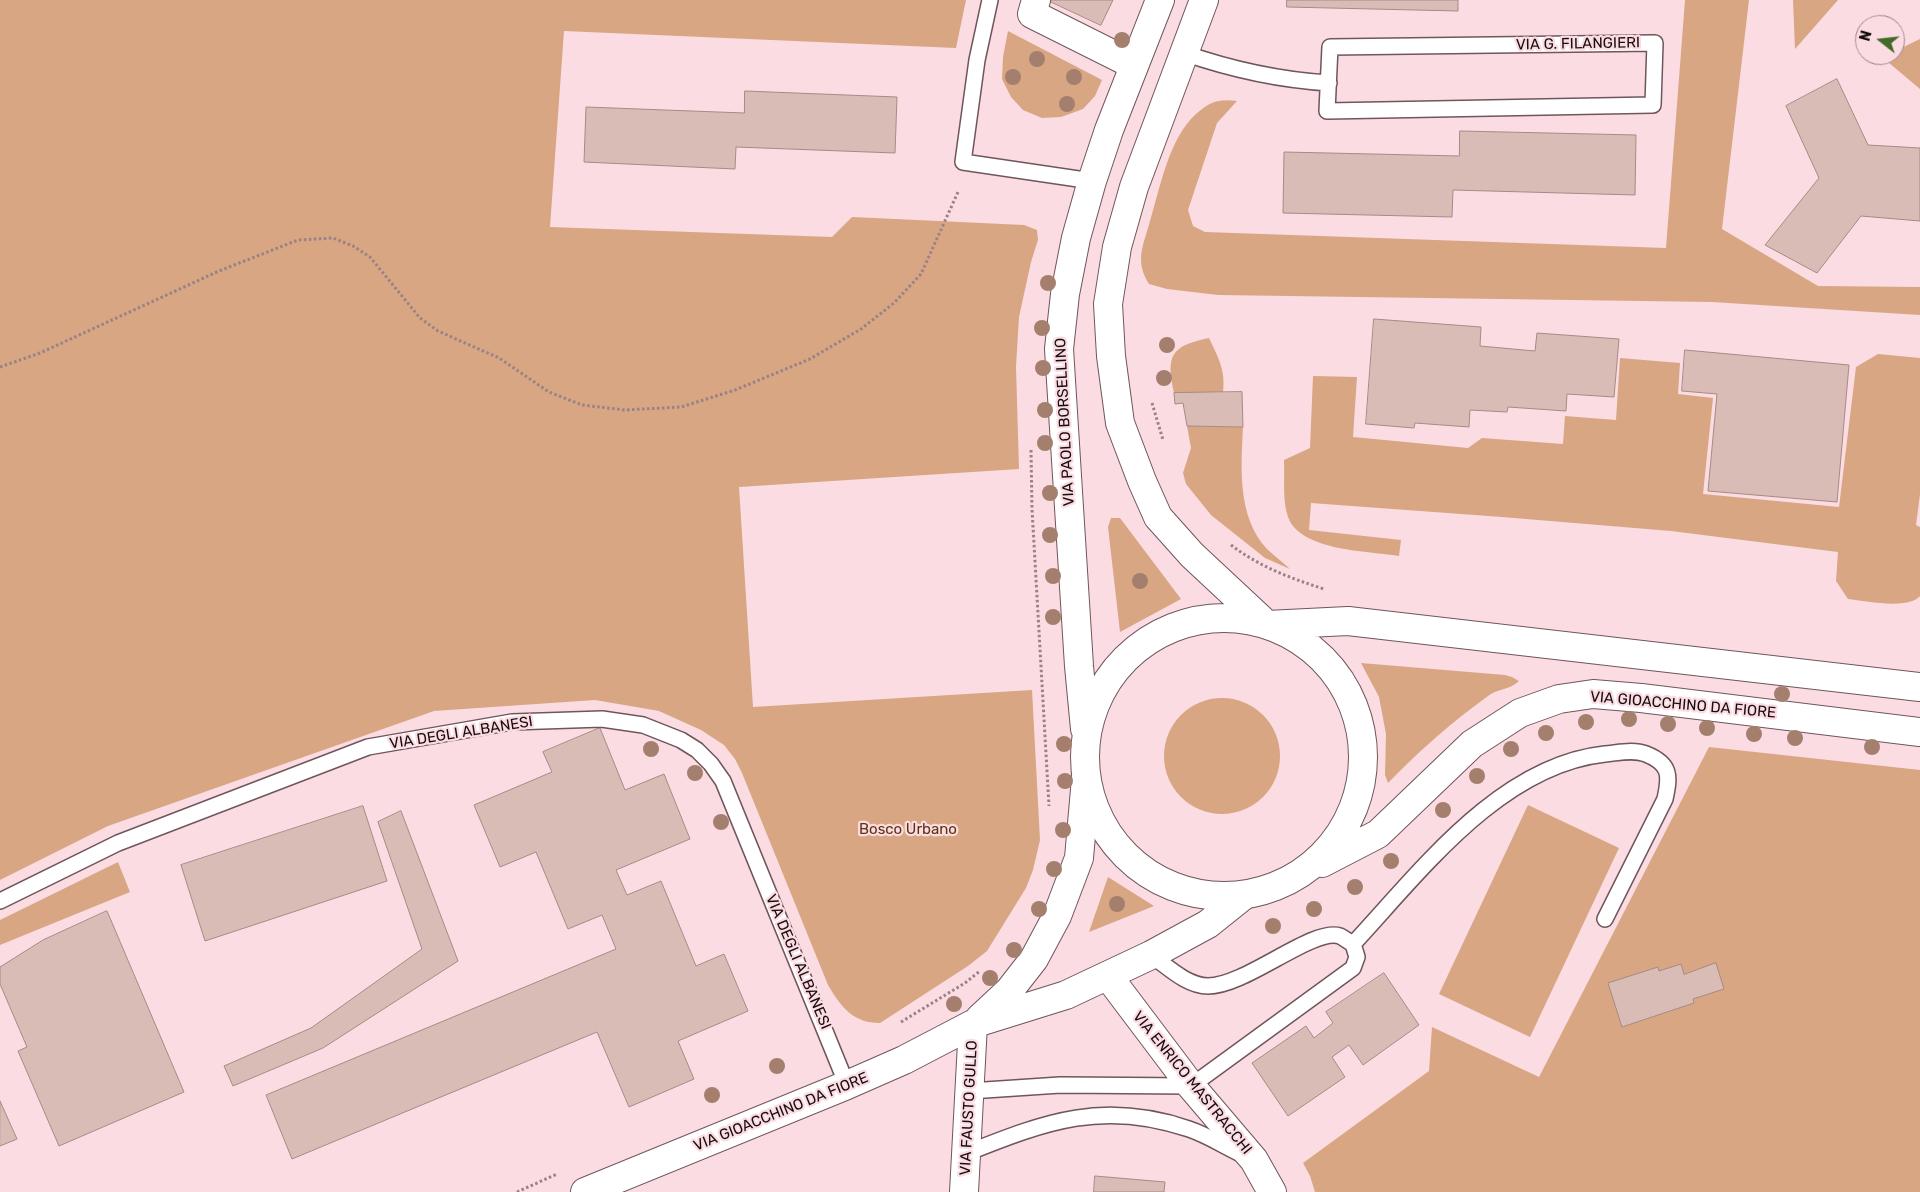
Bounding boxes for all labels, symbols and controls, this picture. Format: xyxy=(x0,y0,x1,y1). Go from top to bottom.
north arrow xyxy=(1855,15,1905,65)
text: N xyxy=(1856,29,1876,43)
street label: VIA G. FILANGIERI xyxy=(1516,34,1640,54)
street label: VIA PAOLO BORSELLINO xyxy=(1052,337,1078,507)
street label: VIA GIOACCHINO DA FIORE xyxy=(1589,688,1777,722)
street label: VIA DEGLI ALBANESI xyxy=(388,713,534,753)
park label: Bosco Urbano xyxy=(859,821,957,839)
street label: VIA DEGLI ALBANESI xyxy=(761,892,835,1032)
street label: VIA ENRICO MASTRACCHI xyxy=(1129,1008,1255,1158)
street label: VIA FAUSTO GULLO xyxy=(956,1040,982,1176)
street label: VIA GIOACCHINO DA FIORE xyxy=(691,1069,871,1155)

